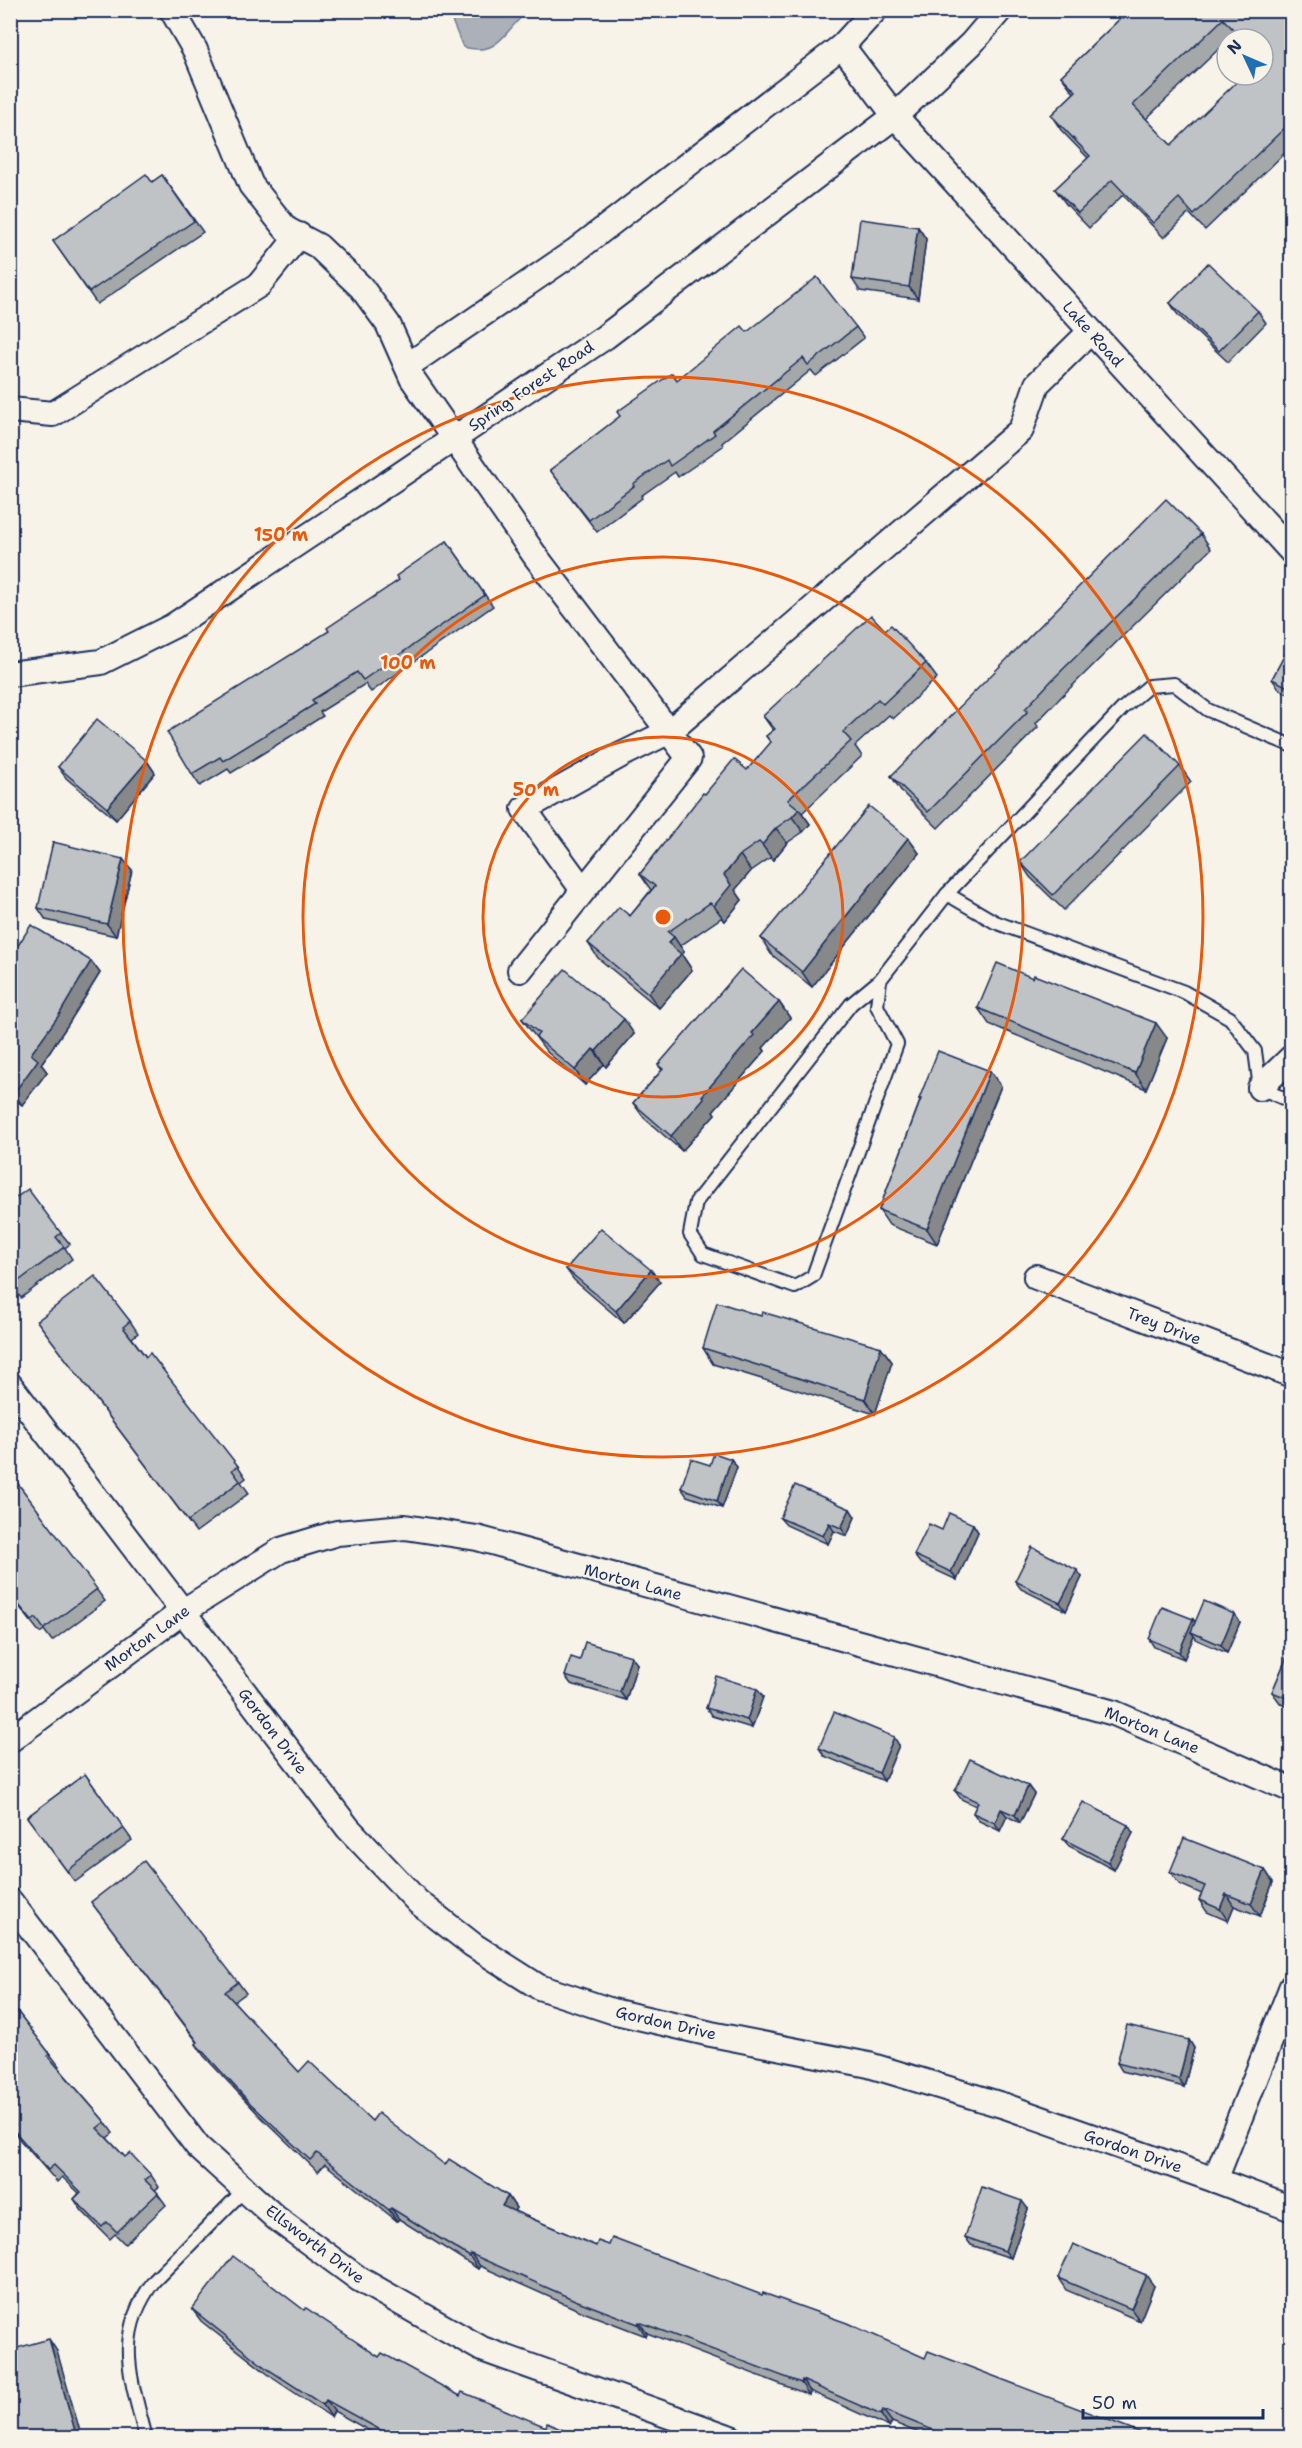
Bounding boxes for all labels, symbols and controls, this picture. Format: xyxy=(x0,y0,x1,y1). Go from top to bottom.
north arrow xyxy=(1215,27,1275,87)
text: N xyxy=(1223,35,1247,59)
street label: Lake Road xyxy=(1058,297,1128,371)
street label: Spring Forest Road xyxy=(464,336,598,436)
text: 150 m xyxy=(254,523,309,547)
text: 100 m xyxy=(380,651,436,675)
text: 50 m xyxy=(513,778,560,802)
centre of rings xyxy=(653,907,673,927)
street label: Trey Drive xyxy=(1124,1302,1204,1350)
street label: Morton Lane xyxy=(582,1559,684,1605)
street label: Morton Lane xyxy=(100,1600,194,1676)
street label: Gordon Drive xyxy=(234,1684,312,1778)
street label: Morton Lane xyxy=(1101,1701,1203,1759)
street label: Gordon Drive xyxy=(614,2001,718,2045)
street label: Gordon Drive xyxy=(1081,2124,1185,2178)
street label: Ellsworth Drive xyxy=(261,2200,369,2288)
scale bar xyxy=(1083,2382,1263,2420)
text: 50 m xyxy=(1092,2391,1137,2415)

